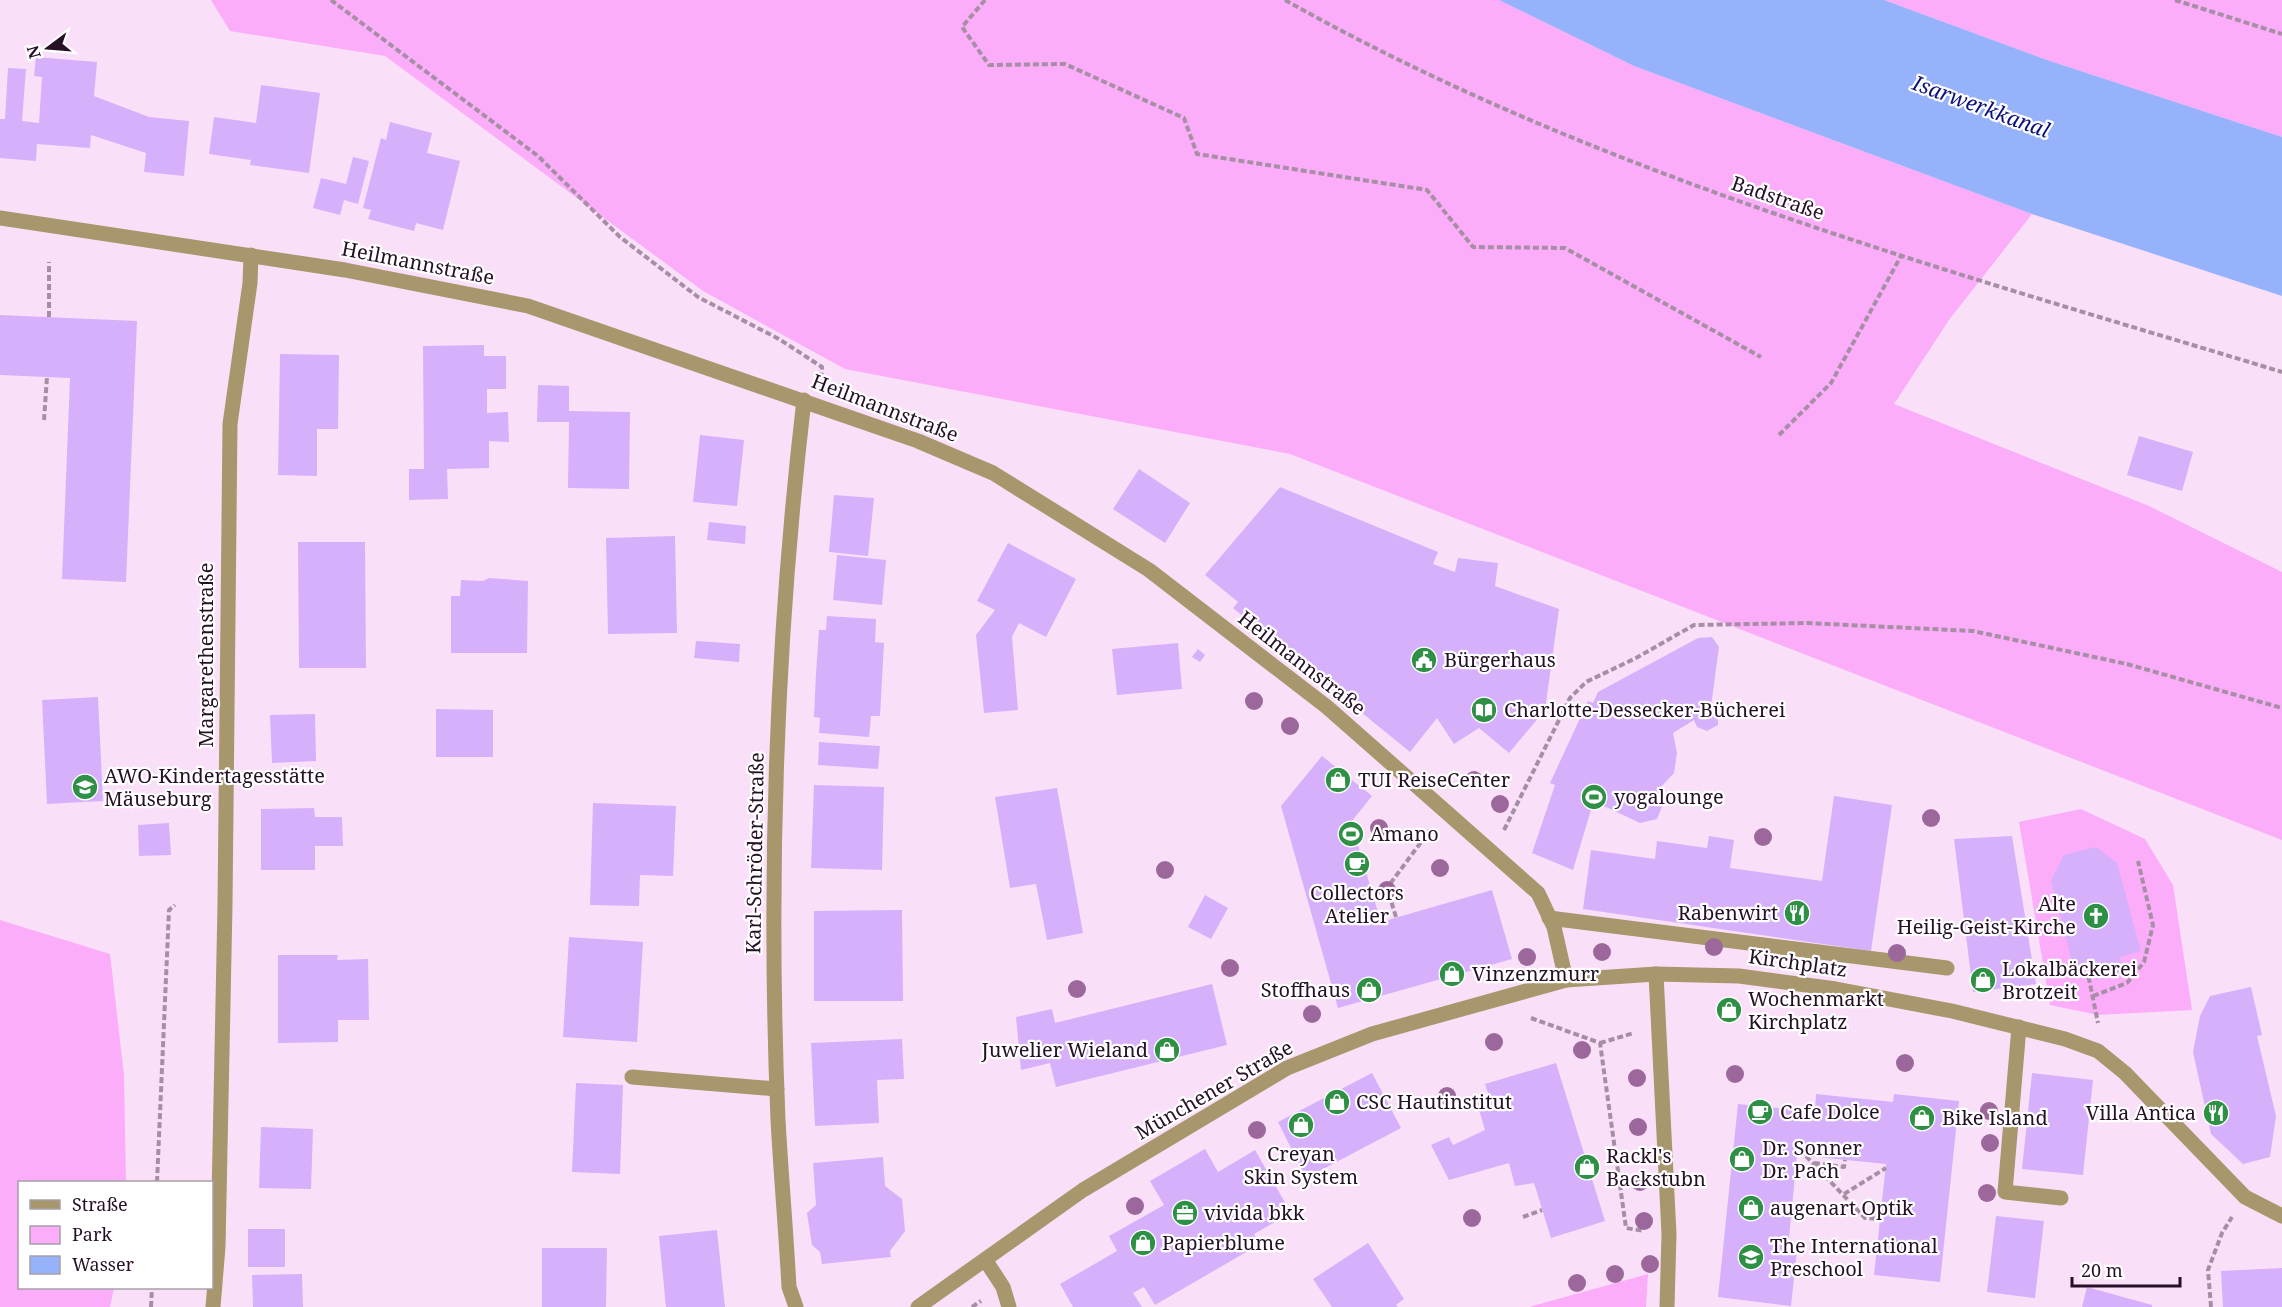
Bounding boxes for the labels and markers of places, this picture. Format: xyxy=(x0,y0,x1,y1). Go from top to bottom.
public building icon: Bürgerhaus xyxy=(1409,645,1439,675)
place label: Bürgerhaus xyxy=(1444,646,1556,673)
library icon: Charlotte-Dessecker-Bücherei xyxy=(1469,695,1499,725)
place label: Charlotte-Dessecker-Bücherei xyxy=(1504,696,1786,723)
place label: AWO-Kindertagesstätte Mäuseburg xyxy=(104,762,325,812)
shop icon: TUI ReiseCenter xyxy=(1323,765,1353,795)
place label: TUI ReiseCenter xyxy=(1358,766,1511,793)
school or university icon: AWO-Kindertagesstätte Mäuseburg xyxy=(70,772,100,802)
sports icon: yogalounge xyxy=(1579,782,1609,812)
place label: yogalounge xyxy=(1614,783,1724,810)
sports icon: Amano xyxy=(1336,819,1366,849)
place label: Amano xyxy=(1370,820,1439,847)
cafe icon: Collectors Atelier xyxy=(1342,849,1372,879)
place label: Collectors Atelier xyxy=(1310,879,1404,929)
place label: Alte Heilig-Geist-Kirche xyxy=(1897,890,2076,940)
restaurant icon: Rabenwirt xyxy=(1782,898,1812,928)
place label: Rabenwirt xyxy=(1678,899,1778,926)
church icon: Alte Heilig-Geist-Kirche xyxy=(2081,901,2111,931)
place label: Lokalbäckerei Brotzeit xyxy=(2002,955,2138,1005)
shop icon: Vinzenzmurr xyxy=(1437,959,1467,989)
place label: Vinzenzmurr xyxy=(1472,960,1600,987)
shop icon: Lokalbäckerei Brotzeit xyxy=(1968,965,1998,995)
shop icon: Stoffhaus xyxy=(1354,975,1384,1005)
place label: Stoffhaus xyxy=(1261,976,1350,1003)
place label: Wochenmarkt Kirchplatz xyxy=(1748,985,1884,1035)
shop icon: Wochenmarkt Kirchplatz xyxy=(1714,995,1744,1025)
shop icon: Juwelier Wieland xyxy=(1152,1035,1182,1065)
place label: Juwelier Wieland xyxy=(981,1036,1148,1063)
shop icon: CSC Hautinstitut xyxy=(1322,1087,1352,1117)
place label: CSC Hautinstitut xyxy=(1356,1088,1512,1115)
cafe icon: Cafe Dolce xyxy=(1745,1097,1775,1127)
place label: Cafe Dolce xyxy=(1780,1098,1880,1125)
restaurant icon: Villa Antica xyxy=(2201,1098,2231,1128)
place label: Villa Antica xyxy=(2086,1099,2196,1126)
shop icon: Bike Island xyxy=(1907,1103,1937,1133)
place label: Bike Island xyxy=(1942,1104,2048,1131)
shop icon: Creyan Skin System xyxy=(1286,1110,1316,1140)
place label: Dr. Sonner Dr. Pach xyxy=(1762,1134,1862,1184)
place label: Creyan Skin System xyxy=(1244,1140,1358,1190)
place label: Rackl's Backstubn xyxy=(1606,1142,1706,1192)
shop icon: Dr. Sonner Dr. Pach xyxy=(1727,1144,1757,1174)
shop icon: Rackl's Backstubn xyxy=(1572,1152,1602,1182)
shop icon: augenart Optik xyxy=(1736,1193,1766,1223)
place label: augenart Optik xyxy=(1770,1194,1914,1221)
office icon: vivida bkk xyxy=(1170,1198,1200,1228)
place label: vivida bkk xyxy=(1204,1199,1305,1226)
shop icon: Papierblume xyxy=(1128,1228,1158,1258)
place label: Papierblume xyxy=(1162,1229,1285,1256)
place label: The International Preschool xyxy=(1770,1232,1938,1282)
school or university icon: The International Preschool xyxy=(1736,1242,1766,1272)

